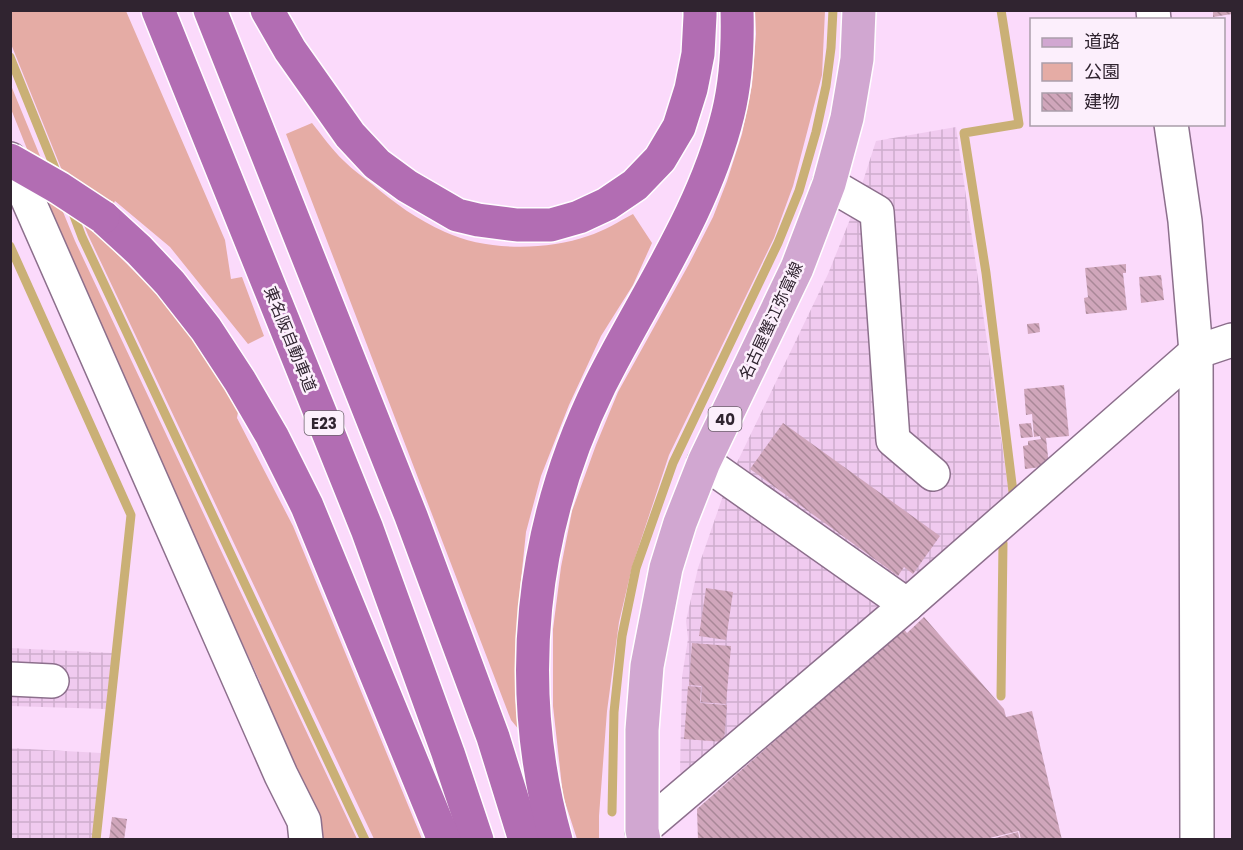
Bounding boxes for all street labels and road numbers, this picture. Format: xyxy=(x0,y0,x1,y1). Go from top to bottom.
street label: 名古屋蟹江弥富線 xyxy=(734,258,808,384)
street label: 東名阪自動車道 xyxy=(258,283,322,395)
road number: 40 xyxy=(708,407,742,431)
road number: E23 xyxy=(304,411,344,435)

